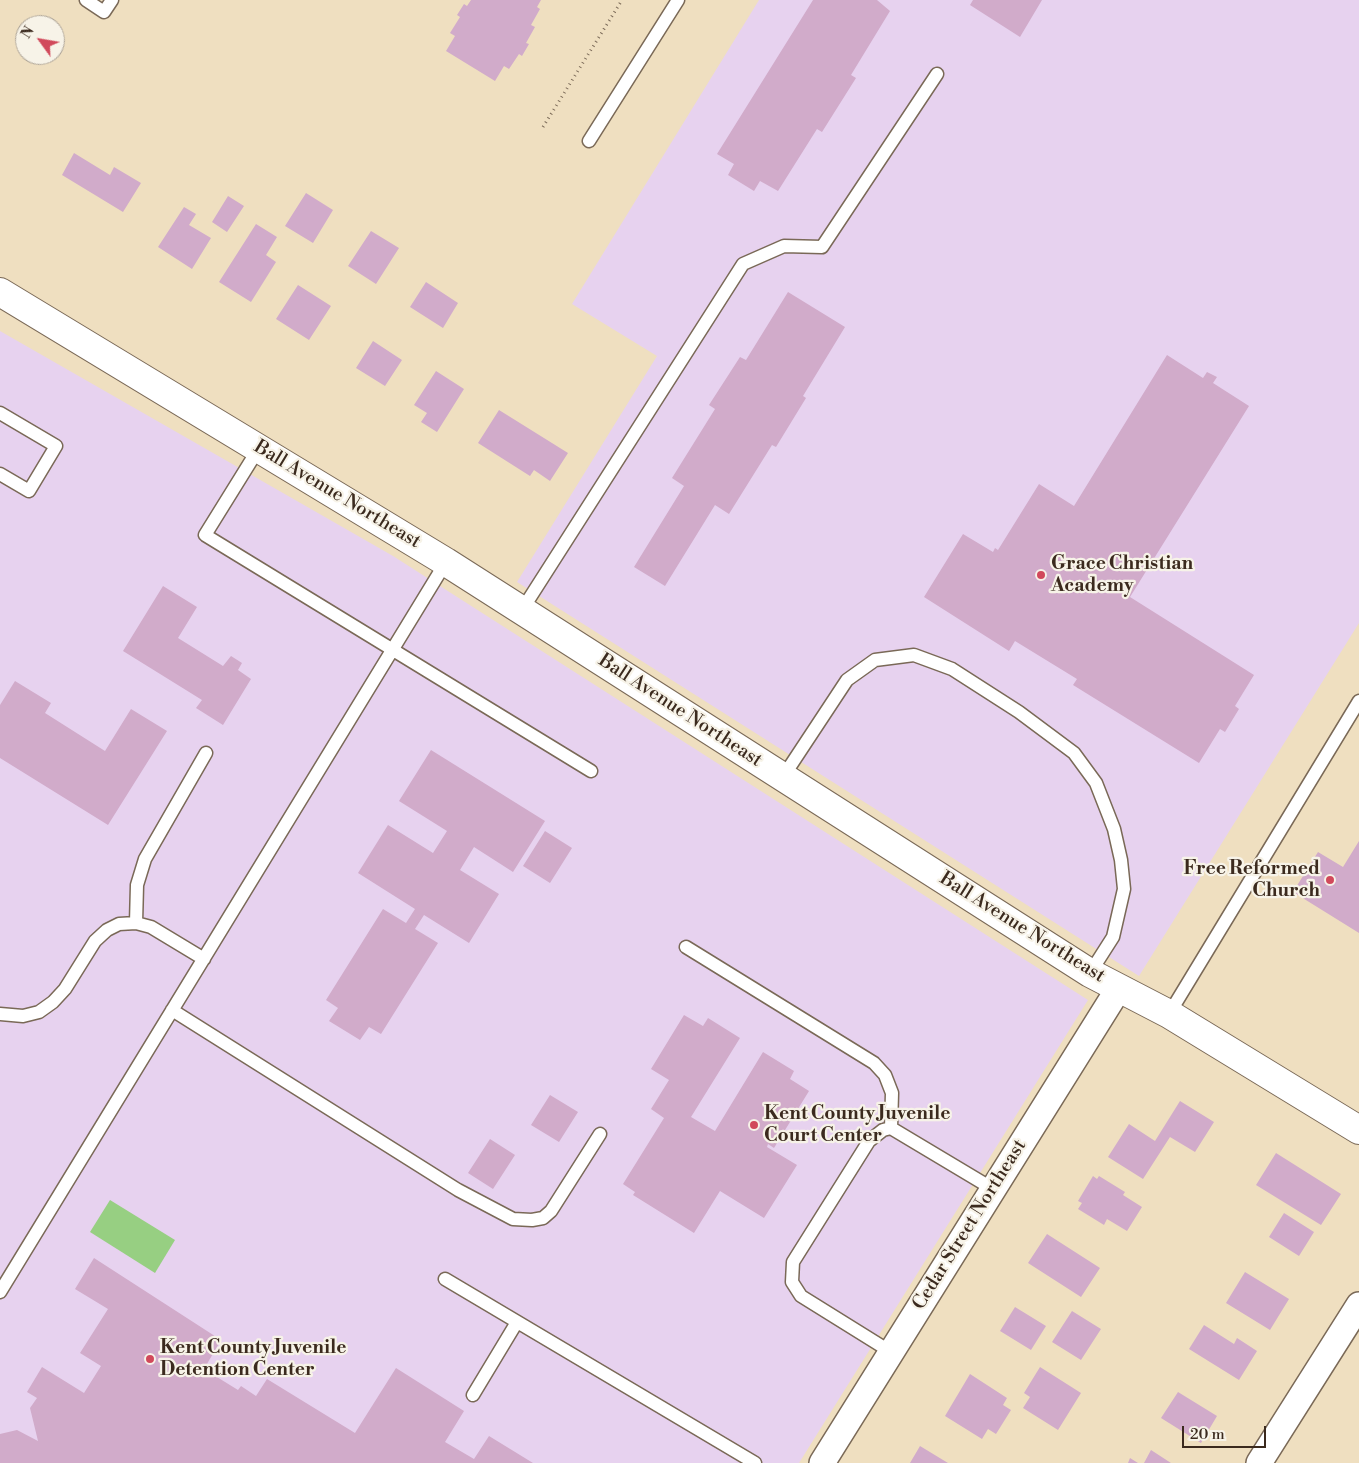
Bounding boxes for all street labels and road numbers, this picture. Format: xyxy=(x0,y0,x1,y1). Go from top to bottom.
street label: Ball Avenue Northeast xyxy=(249,436,425,554)
street label: Ball Avenue Northeast xyxy=(594,650,766,772)
street label: Ball Avenue Northeast xyxy=(935,868,1109,988)
street label: Cedar Street Northeast xyxy=(908,1136,1032,1314)

